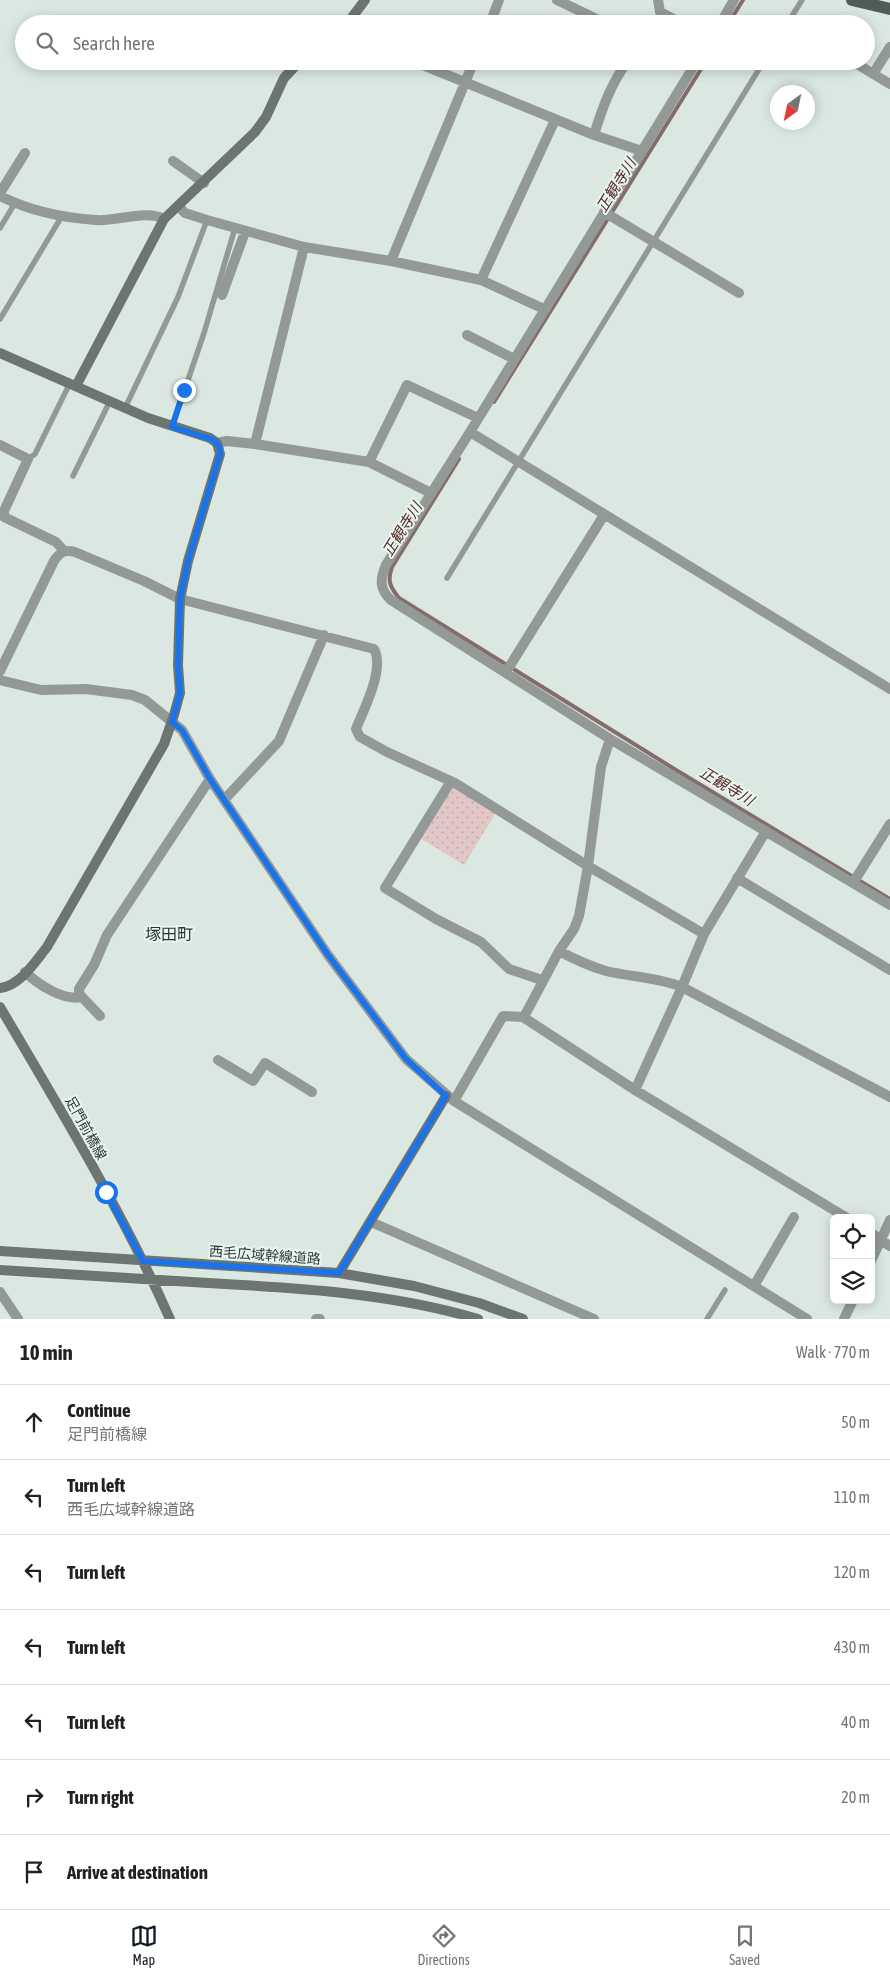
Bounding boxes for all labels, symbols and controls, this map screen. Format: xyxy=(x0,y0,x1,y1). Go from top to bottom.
search box xyxy=(15,15,875,70)
icon: search xyxy=(33,29,61,57)
text: Search here xyxy=(73,32,155,54)
north arrow xyxy=(770,85,815,130)
water label: 正観寺川 xyxy=(593,153,640,215)
route end xyxy=(173,379,196,402)
water label: 正観寺川 xyxy=(379,497,426,559)
water label: 正観寺川 xyxy=(697,763,759,810)
district label: 塚田町 xyxy=(145,925,193,943)
street label: 足門前橋線 xyxy=(62,1094,110,1162)
route start xyxy=(95,1181,118,1204)
map controls xyxy=(830,1214,875,1304)
button: locate xyxy=(830,1214,875,1259)
street label: 西毛広域幹線道路 xyxy=(209,1243,321,1267)
button: layers xyxy=(830,1259,875,1304)
text: 10 min xyxy=(20,1340,73,1364)
text: Walk · 770 m xyxy=(796,1343,870,1361)
text: Continue xyxy=(67,1399,131,1421)
icon: ahead xyxy=(20,1408,48,1436)
text: 50 m xyxy=(841,1413,870,1431)
text: 足門前橋線 xyxy=(67,1425,147,1443)
text: Turn left xyxy=(67,1474,125,1496)
icon: left xyxy=(20,1483,48,1511)
text: 110 m xyxy=(834,1488,870,1506)
text: 西毛広域幹線道路 xyxy=(67,1500,195,1518)
icon: left xyxy=(20,1558,48,1586)
text: Turn left xyxy=(67,1561,125,1583)
text: 120 m xyxy=(834,1563,870,1581)
icon: left xyxy=(20,1633,48,1661)
text: Turn left xyxy=(67,1636,125,1658)
text: 430 m xyxy=(834,1638,870,1656)
icon: left xyxy=(20,1708,48,1736)
text: Turn left xyxy=(67,1711,125,1733)
text: 40 m xyxy=(841,1713,870,1731)
icon: right xyxy=(20,1783,48,1811)
text: Turn right xyxy=(67,1786,134,1808)
text: 20 m xyxy=(841,1788,870,1806)
icon: arrive xyxy=(20,1858,48,1886)
text: Arrive at destination xyxy=(67,1861,208,1883)
tab: Map xyxy=(130,1922,158,1968)
tab: Directions xyxy=(417,1922,470,1968)
tab: Saved xyxy=(729,1922,760,1968)

